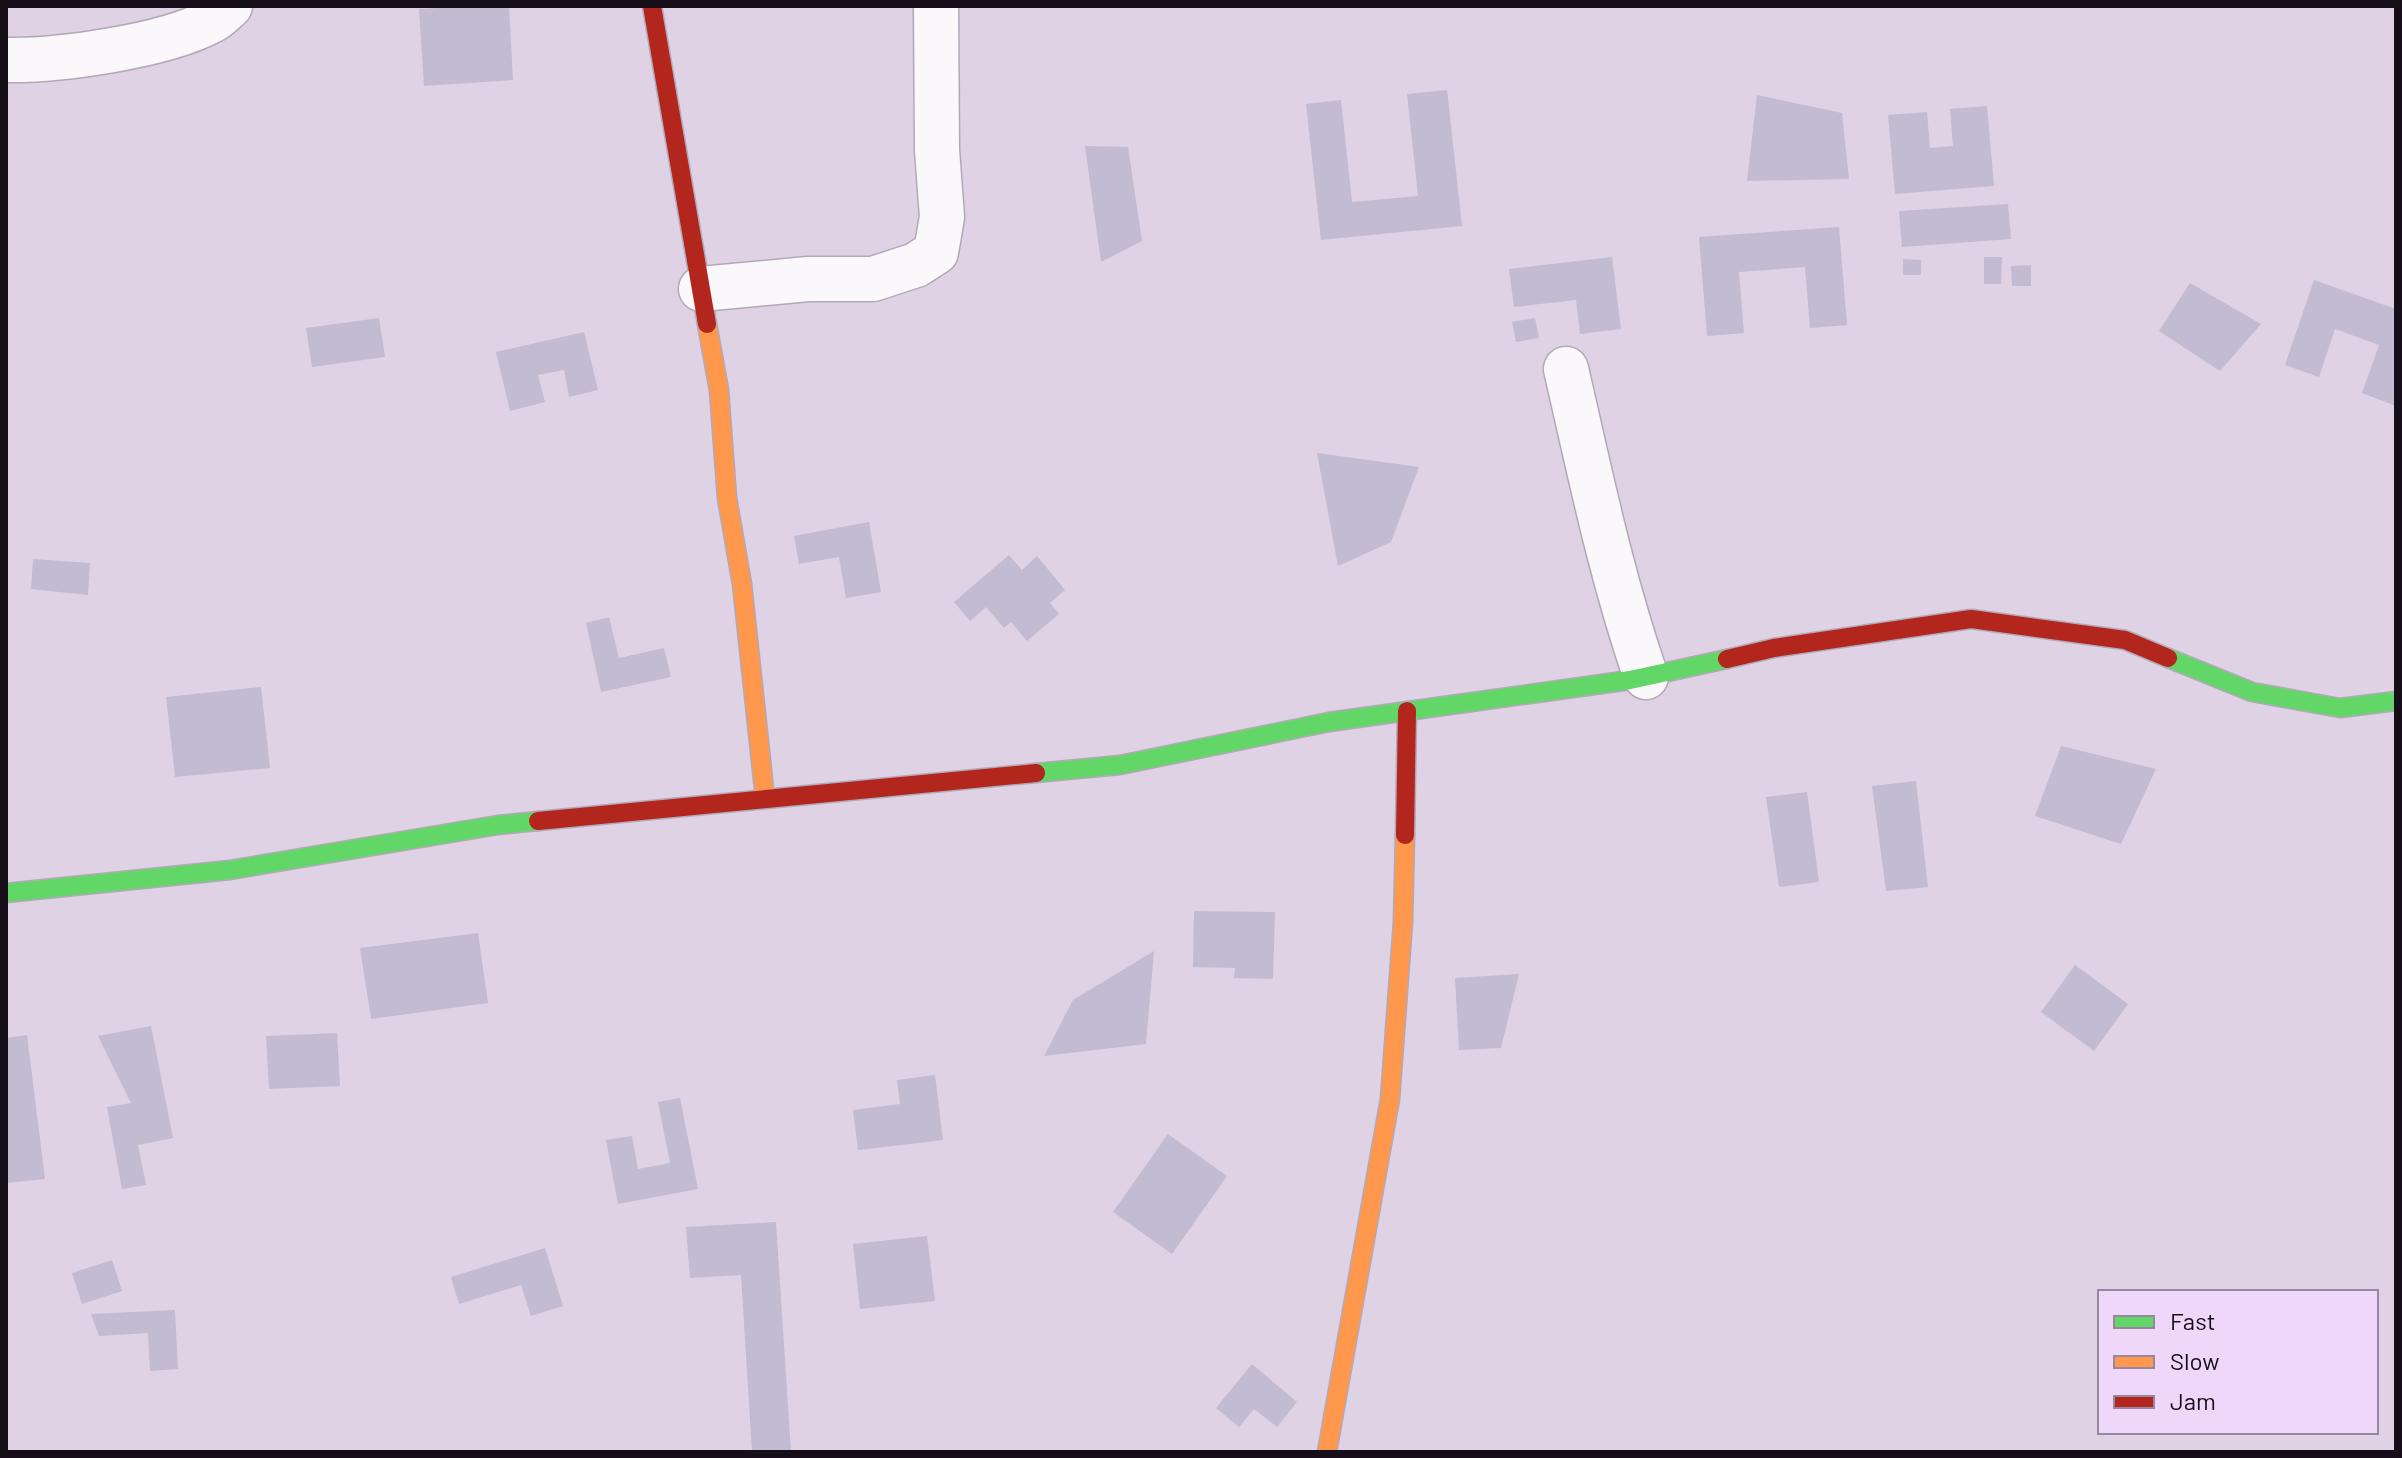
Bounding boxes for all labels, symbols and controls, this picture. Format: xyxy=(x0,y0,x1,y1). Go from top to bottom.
legend xyxy=(2098,1290,2378,1434)
text: Fast xyxy=(2170,1306,2215,1335)
text: Slow xyxy=(2170,1346,2219,1375)
text: Jam xyxy=(2170,1386,2216,1415)

